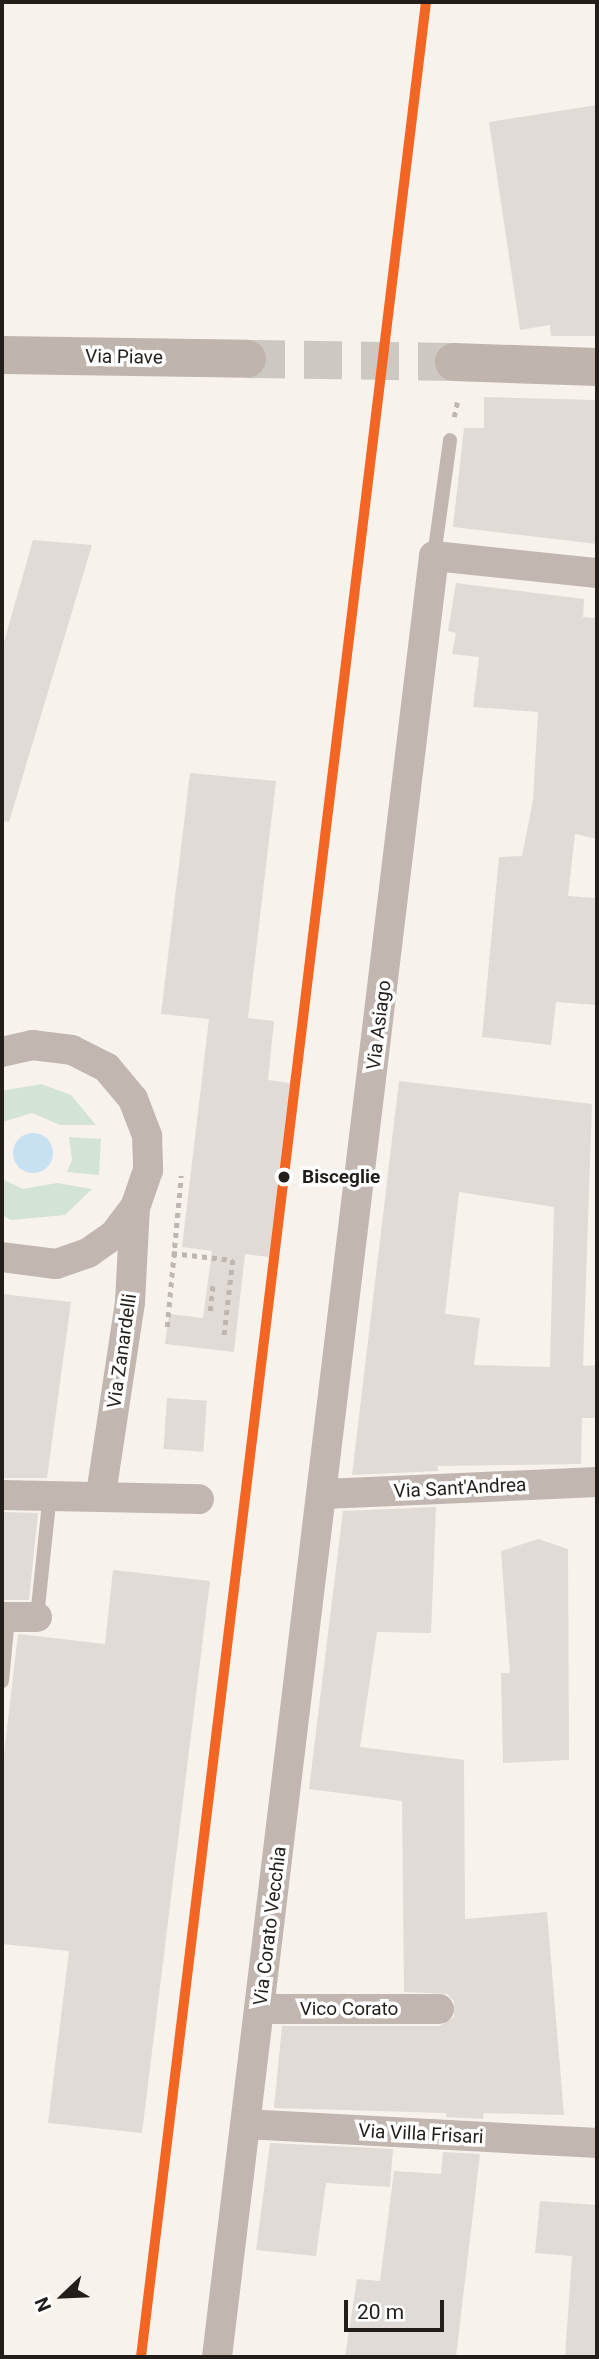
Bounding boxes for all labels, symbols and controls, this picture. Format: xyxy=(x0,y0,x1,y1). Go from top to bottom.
street label: Via Piave xyxy=(85,345,163,369)
street label: Via Asiago xyxy=(362,979,396,1071)
marker: Bisceglie xyxy=(273,1166,295,1188)
place label: Bisceglie xyxy=(302,1166,380,1188)
street label: Via Zanardelli xyxy=(103,1292,141,1410)
street label: Via Sant'Andrea xyxy=(393,1473,527,1503)
street label: Via Corato Vecchia xyxy=(249,1845,291,2007)
street label: Vico Corato xyxy=(300,1998,398,2020)
street label: Via Villa Frisari xyxy=(358,2119,484,2149)
north arrow xyxy=(28,2261,98,2331)
scale bar xyxy=(347,2286,447,2330)
text: N xyxy=(30,2294,56,2315)
text: 20 m xyxy=(357,2300,404,2324)

